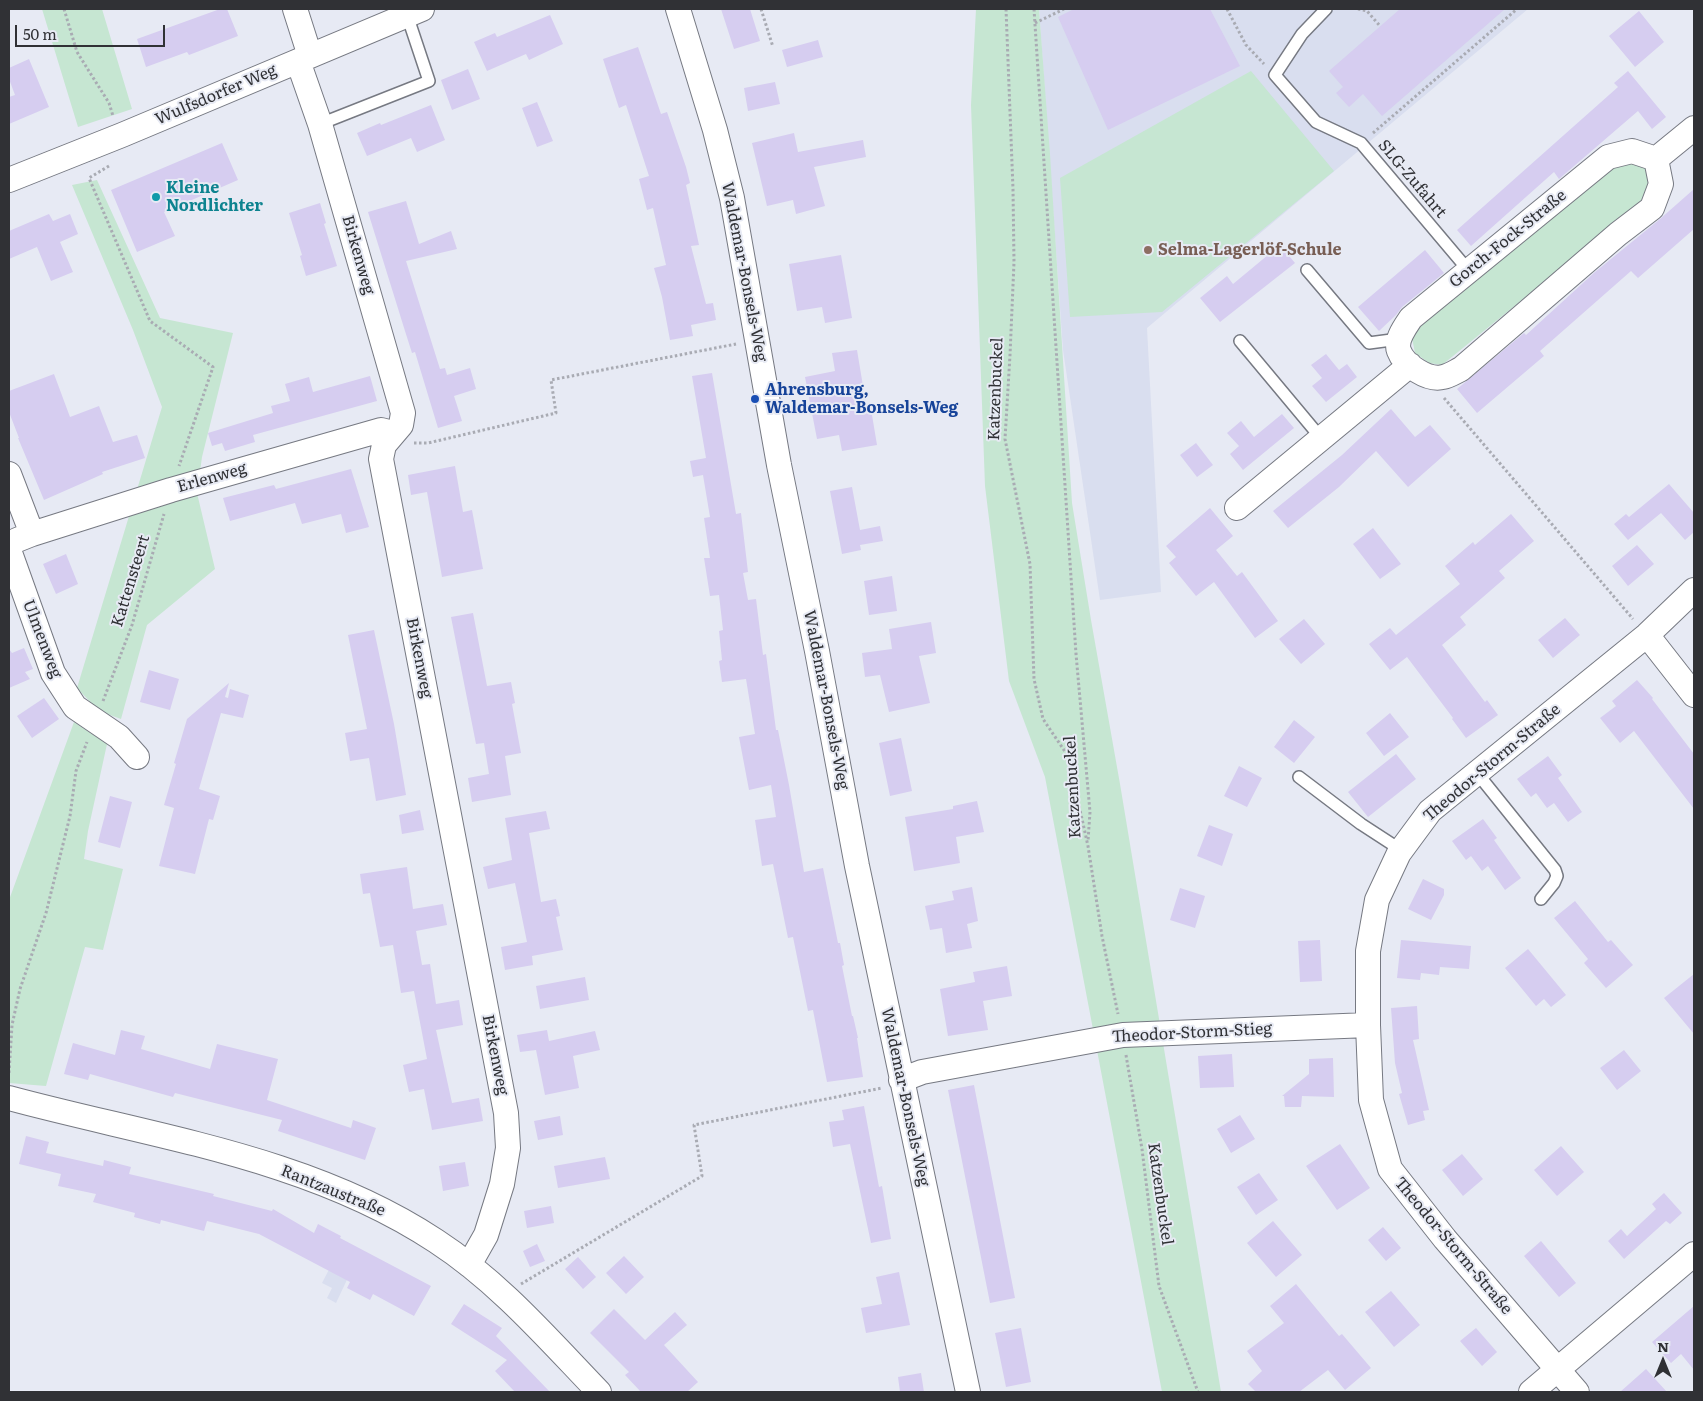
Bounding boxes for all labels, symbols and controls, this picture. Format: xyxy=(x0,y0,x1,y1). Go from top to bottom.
scale bar xyxy=(18,15,168,47)
text: 50 m xyxy=(23,22,57,45)
street label: Wulfsdorfer Weg xyxy=(152,61,280,129)
street label: SLG-Zufahrt xyxy=(1374,136,1450,222)
place label: Kleine Nordlichter xyxy=(166,178,263,216)
street label: Waldemar-Bonsels-Weg xyxy=(717,181,771,363)
street label: Gorch-Fock-Straße xyxy=(1446,186,1570,292)
marker: Kleine Nordlichter xyxy=(150,191,162,203)
street label: Birkenweg xyxy=(338,213,378,297)
place label: Selma-Lagerlöf-Schule xyxy=(1158,240,1342,260)
marker: Selma-Lagerlöf-Schule xyxy=(1142,244,1154,256)
street label: Katzenbuckel xyxy=(985,337,1007,441)
place label: Ahrensburg, Waldemar-Bonsels-Weg xyxy=(765,380,958,418)
marker: Ahrensburg, Waldemar-Bonsels-Weg xyxy=(749,393,761,405)
street label: Erlenweg xyxy=(175,459,249,497)
street label: Kattensteert xyxy=(108,533,154,629)
street label: Ulmenweg xyxy=(18,597,66,681)
street label: Waldemar-Bonsels-Weg xyxy=(799,609,853,791)
street label: Birkenweg xyxy=(402,616,436,700)
street label: Theodor-Storm-Straße xyxy=(1420,700,1564,826)
street label: Katzenbuckel xyxy=(1061,735,1085,839)
street label: Waldemar-Bonsels-Weg xyxy=(877,1006,933,1188)
street label: Birkenweg xyxy=(478,1013,512,1097)
street label: Theodor-Storm-Stieg xyxy=(1111,1019,1273,1047)
street label: Katzenbuckel xyxy=(1143,1142,1177,1246)
street label: Rantzaustraße xyxy=(278,1161,388,1221)
street label: Theodor-Storm-Straße xyxy=(1390,1174,1516,1318)
north arrow xyxy=(1638,1336,1688,1386)
text: N xyxy=(1657,1336,1669,1356)

